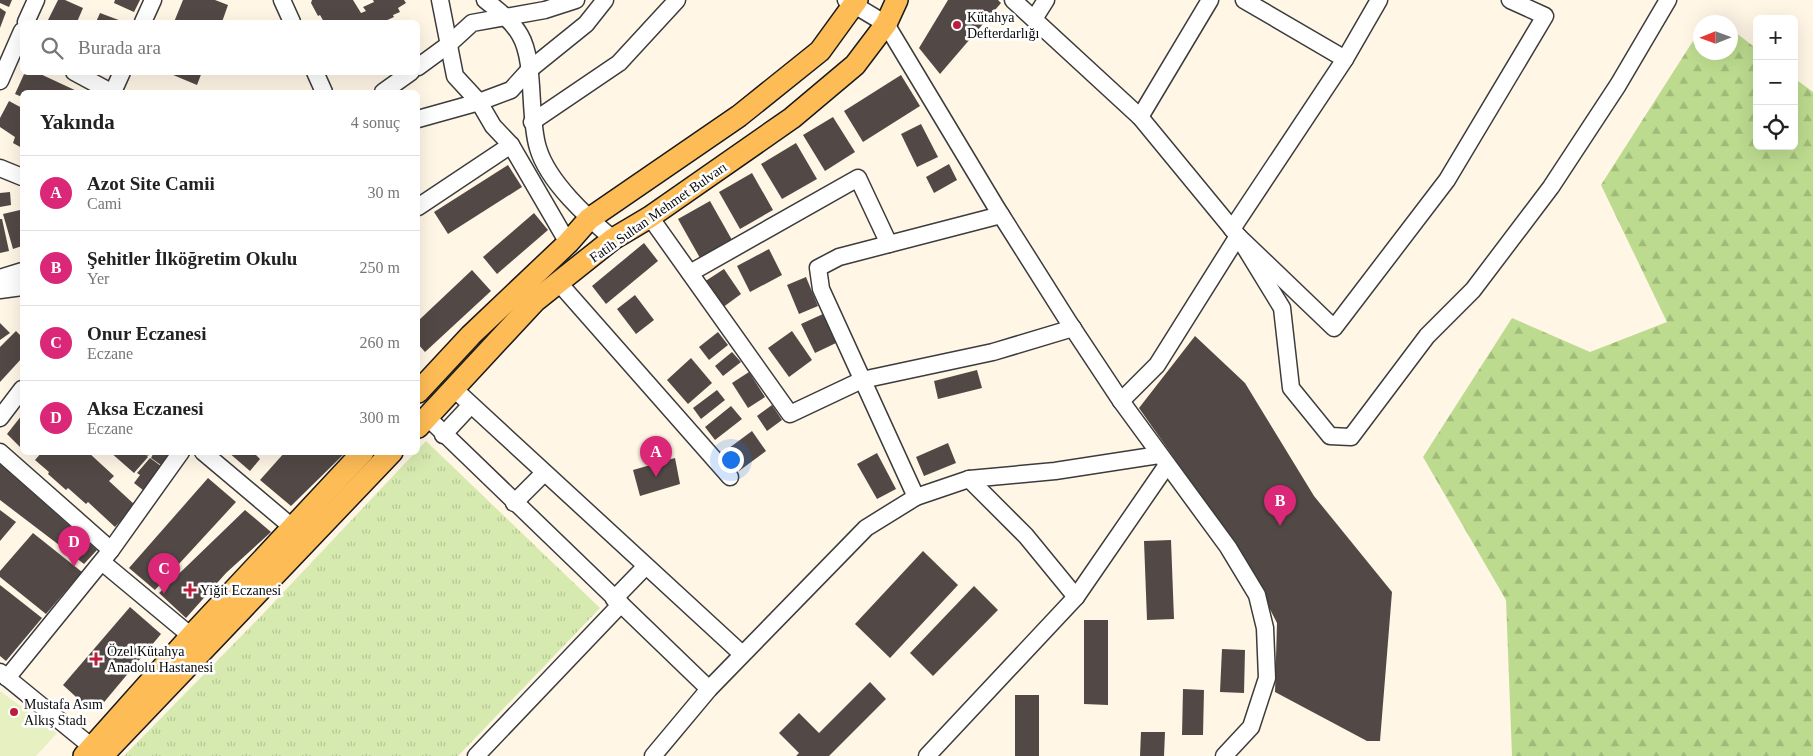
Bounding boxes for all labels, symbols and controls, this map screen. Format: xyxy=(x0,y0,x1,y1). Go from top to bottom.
place label: Kütahya Defterdarlığı xyxy=(967,10,1039,41)
north arrow xyxy=(1693,15,1738,60)
map controls xyxy=(1753,15,1798,150)
button: + xyxy=(1753,15,1798,60)
marker: Kütahya Defterdarlığı xyxy=(951,19,963,31)
search box xyxy=(20,20,420,75)
icon: search xyxy=(38,34,66,62)
text: Burada ara xyxy=(78,37,161,58)
button: − xyxy=(1753,60,1798,105)
button: locate xyxy=(1753,105,1798,150)
text: Yakında xyxy=(40,110,115,134)
text: 4 sonuç xyxy=(351,114,400,131)
street label: Fatih Sultan Mehmet Bulvarı xyxy=(587,159,730,266)
text: Azot Site Camii xyxy=(87,173,215,194)
text: A xyxy=(50,184,62,201)
text: 30 m xyxy=(368,184,400,201)
text: Cami xyxy=(87,195,122,212)
text: Şehitler İlköğretim Okulu xyxy=(87,248,297,269)
text: B xyxy=(51,259,61,276)
text: 250 m xyxy=(360,259,400,276)
text: Yer xyxy=(87,270,109,287)
text: Onur Eczanesi xyxy=(87,323,206,344)
text: C xyxy=(50,334,62,351)
text: 260 m xyxy=(360,334,400,351)
text: Eczane xyxy=(87,345,133,362)
text: Aksa Eczanesi xyxy=(87,398,204,419)
text: D xyxy=(50,409,62,426)
text: 300 m xyxy=(360,409,400,426)
text: Eczane xyxy=(87,420,133,437)
pin: A xyxy=(640,436,672,477)
your location xyxy=(718,447,744,473)
pin: B xyxy=(1264,485,1296,526)
pin: D xyxy=(58,526,90,567)
pin: C xyxy=(148,553,180,594)
place label: Yiğit Eczanesi xyxy=(200,583,281,598)
marker: Yiğit Eczanesi xyxy=(184,584,196,596)
place label: Özel Kütahya Anadolu Hastanesi xyxy=(107,643,213,675)
marker: Özel Kütahya Anadolu Hastanesi xyxy=(89,652,103,666)
place label: Mustafa Asım Alkış Stadı xyxy=(24,697,103,728)
marker: Mustafa Asım Alkış Stadı xyxy=(8,706,20,718)

